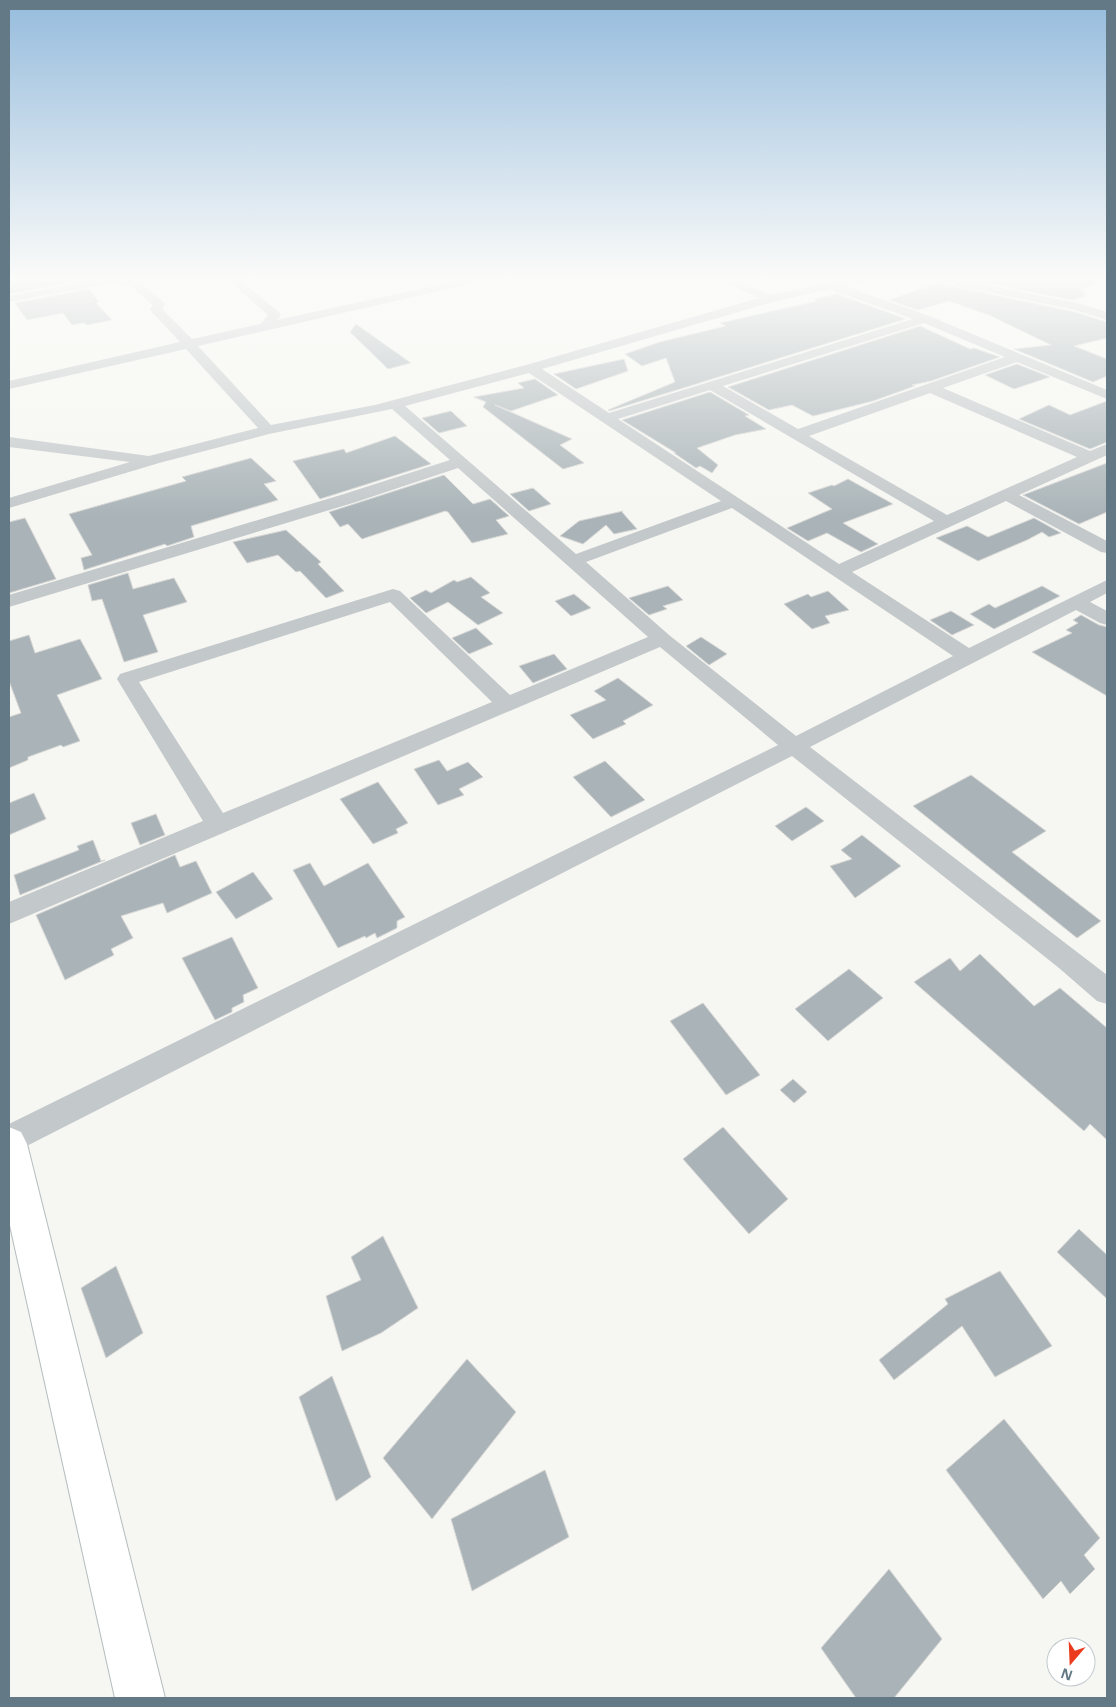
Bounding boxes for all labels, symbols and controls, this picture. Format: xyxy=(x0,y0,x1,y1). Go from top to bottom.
north arrow xyxy=(1046,1637,1096,1687)
text: N xyxy=(1058,1664,1075,1686)

